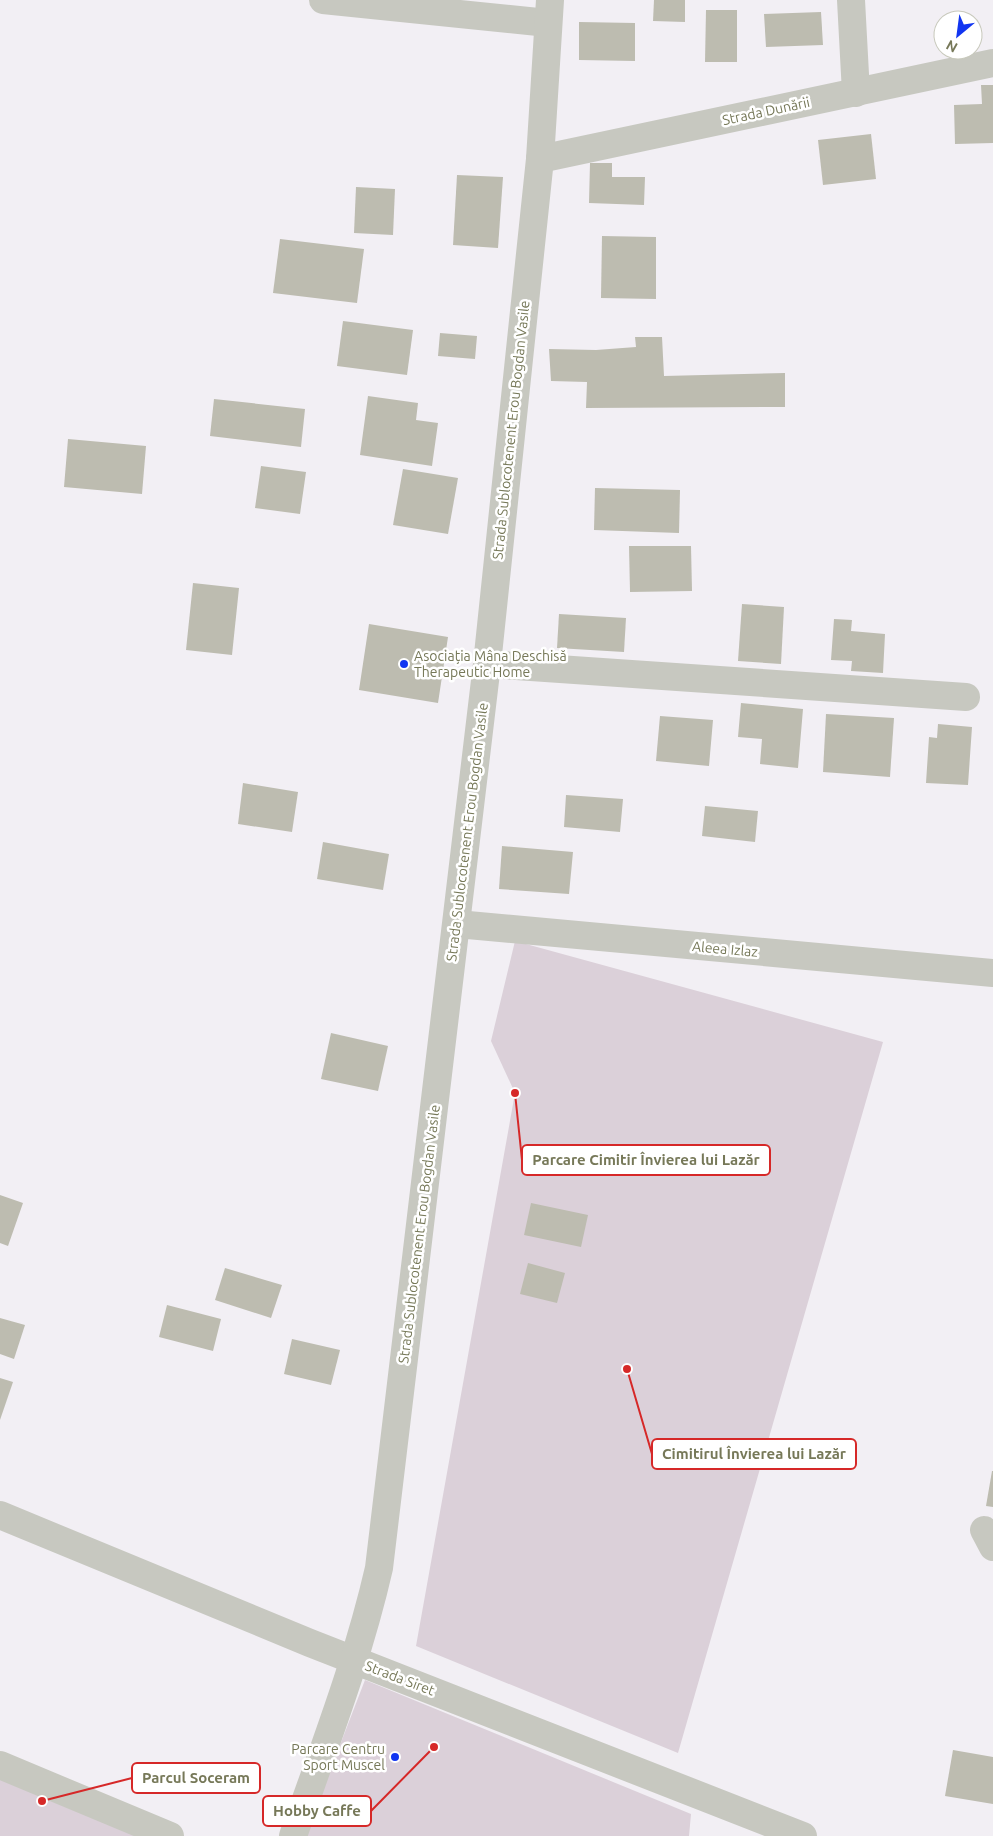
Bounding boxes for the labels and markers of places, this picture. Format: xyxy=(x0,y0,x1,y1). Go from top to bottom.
place label: Asociația Mâna Deschisă Therapeutic Home xyxy=(414,648,567,680)
marker: Asociația Mâna Deschisă Therapeutic Home xyxy=(398,658,410,670)
callout: Parcare Cimitir Învierea lui Lazăr xyxy=(522,1145,770,1175)
callout: Cimitirul Învierea lui Lazăr xyxy=(652,1439,856,1469)
place label: Parcare Centru Sport Muscel xyxy=(291,1741,385,1773)
marker: Parcare Centru Sport Muscel xyxy=(389,1751,401,1763)
callout: Parcul Soceram xyxy=(132,1763,260,1793)
callout: Hobby Caffe xyxy=(263,1796,371,1826)

